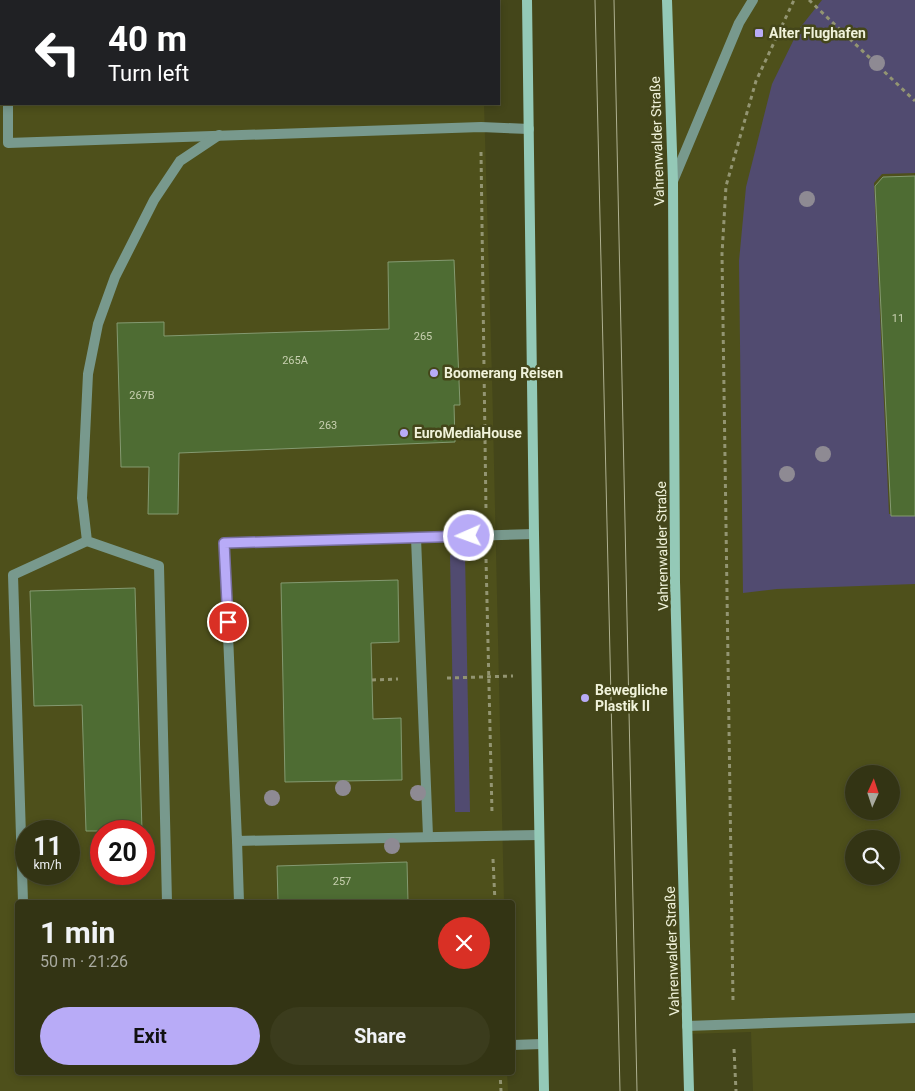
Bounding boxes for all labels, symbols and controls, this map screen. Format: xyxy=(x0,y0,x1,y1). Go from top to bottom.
text: 40 m xyxy=(108,19,187,60)
icon: left xyxy=(25,20,90,85)
place label: Alter Flughafen xyxy=(769,25,866,41)
marker: Alter Flughafen xyxy=(753,27,765,39)
text: Turn left xyxy=(108,61,189,86)
street label: Vahrenwalder Straße xyxy=(647,76,667,206)
house number: 11 xyxy=(892,312,904,325)
house number: 265 xyxy=(414,330,432,343)
house number: 265A xyxy=(282,354,309,367)
place label: Boomerang Reisen xyxy=(444,365,563,381)
marker: Boomerang Reisen xyxy=(428,367,440,379)
house number: 267B xyxy=(129,389,155,402)
house number: 263 xyxy=(319,419,337,432)
place label: EuroMediaHouse xyxy=(414,425,522,441)
marker: EuroMediaHouse xyxy=(398,427,410,439)
street label: Vahrenwalder Straße xyxy=(653,481,671,611)
position arrow xyxy=(442,509,494,561)
pin xyxy=(207,601,249,643)
icon: arrive xyxy=(214,608,242,636)
place label: Bewegliche Plastik II xyxy=(595,682,668,714)
marker: Bewegliche Plastik II xyxy=(579,692,591,704)
north arrow xyxy=(845,765,900,820)
map controls xyxy=(845,765,900,885)
speed limit sign: 20 xyxy=(90,820,155,885)
button: search xyxy=(845,830,900,885)
text: 11 xyxy=(33,832,62,861)
text: km/h xyxy=(33,858,62,872)
house number: 257 xyxy=(333,875,351,888)
street label: Vahrenwalder Straße xyxy=(662,886,682,1016)
text: 1 min xyxy=(40,915,115,950)
button: close xyxy=(438,917,490,969)
text: 50 m · 21:26 xyxy=(40,952,128,971)
button: Exit xyxy=(40,1007,260,1065)
button: Share xyxy=(270,1007,490,1065)

